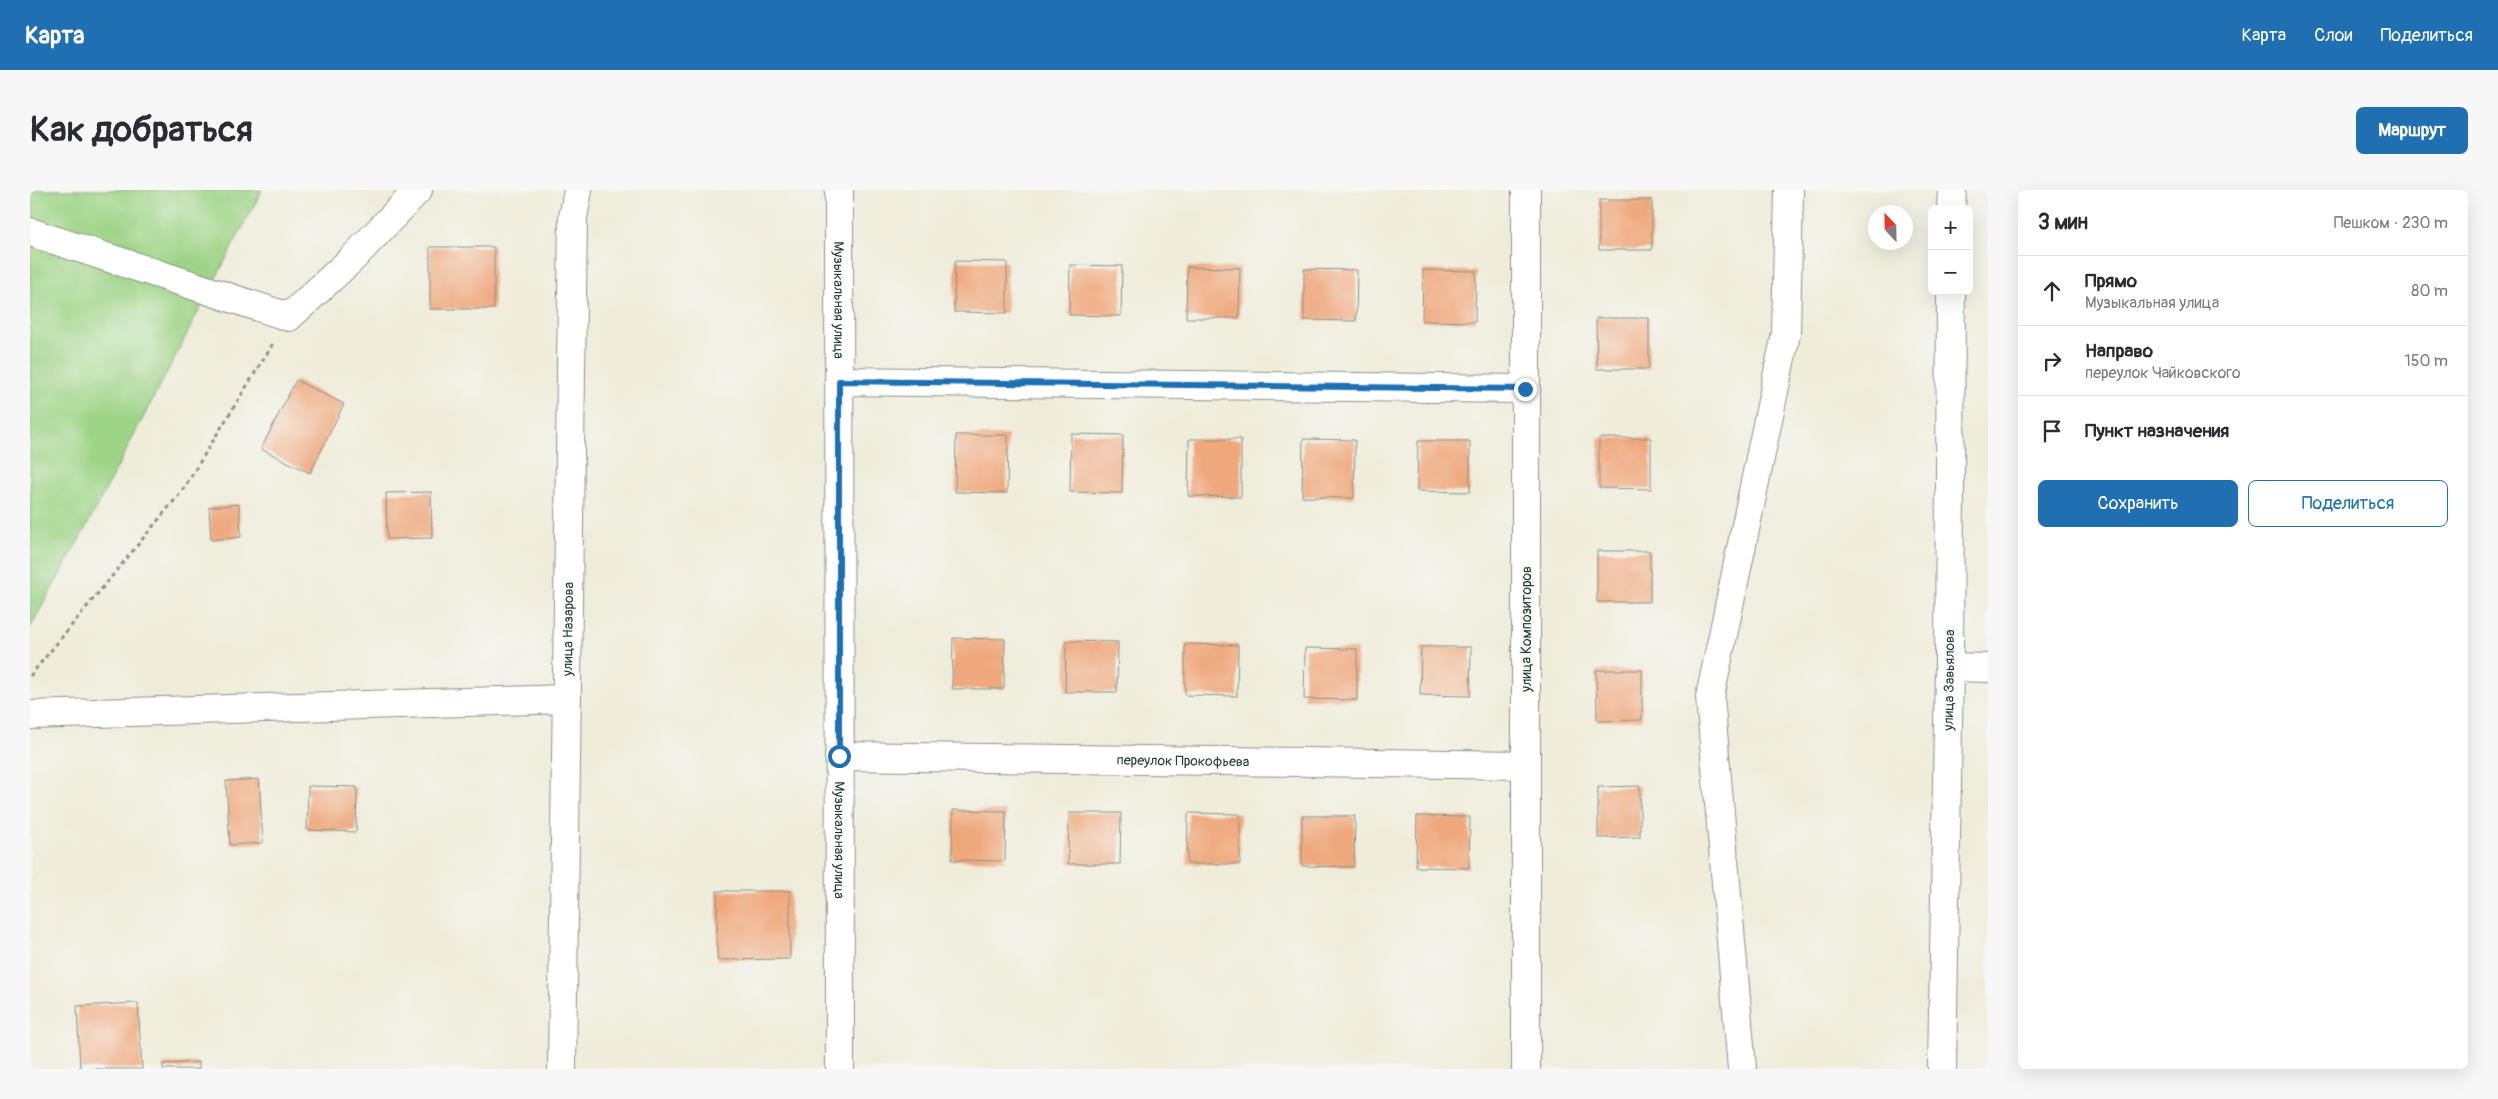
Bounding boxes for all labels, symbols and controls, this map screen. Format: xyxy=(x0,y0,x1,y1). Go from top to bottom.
text: Карта xyxy=(25,21,84,50)
text: Карта xyxy=(2242,24,2286,47)
text: Слои xyxy=(2314,24,2352,47)
text: Поделиться xyxy=(2380,24,2473,47)
button: Маршрут xyxy=(2356,107,2468,154)
text: Как добраться xyxy=(30,108,253,152)
north arrow xyxy=(1868,205,1913,250)
map controls xyxy=(1928,205,1973,295)
button: + xyxy=(1928,205,1973,250)
text: 3 мин xyxy=(2038,209,2088,236)
text: Пешком · 230 m xyxy=(2334,213,2448,233)
street label: Музыкальная улица xyxy=(830,241,847,359)
button: − xyxy=(1928,250,1973,295)
text: Прямо xyxy=(2085,269,2137,293)
icon: ahead xyxy=(2038,277,2066,305)
text: 80 m xyxy=(2411,281,2448,301)
text: Музыкальная улица xyxy=(2085,293,2219,313)
text: Направо xyxy=(2085,339,2153,363)
icon: right xyxy=(2038,347,2066,375)
text: 150 m xyxy=(2404,351,2448,371)
text: переулок Чайковского xyxy=(2085,363,2241,383)
route end xyxy=(1514,378,1537,401)
icon: arrive xyxy=(2038,417,2066,445)
text: Пункт назначения xyxy=(2085,419,2229,443)
button: Сохранить xyxy=(2038,480,2238,527)
button: Поделиться xyxy=(2248,480,2448,527)
street label: улица Композиторов xyxy=(1518,566,1535,693)
street label: улица Назарова xyxy=(559,582,577,677)
street label: улица Завьялова xyxy=(1940,629,1958,732)
route start xyxy=(828,745,851,768)
street label: переулок Прокофьева xyxy=(1117,752,1249,770)
street label: Музыкальная улица xyxy=(831,781,848,899)

